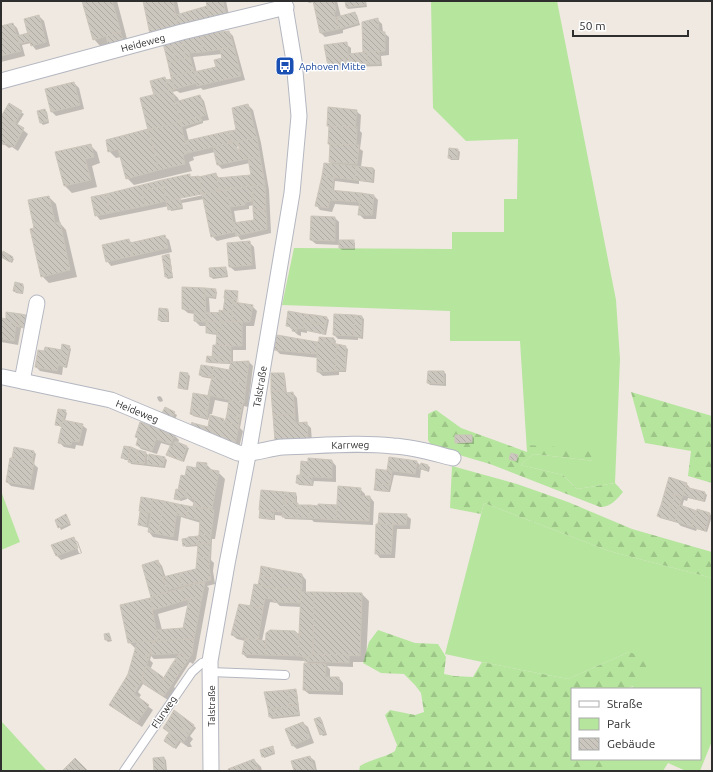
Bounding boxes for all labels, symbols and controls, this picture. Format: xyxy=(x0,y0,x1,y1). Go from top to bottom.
scale bar xyxy=(573,12,688,38)
text: 50 m xyxy=(579,19,606,32)
street label: Heideweg xyxy=(120,31,166,54)
bus stop icon: Aphoven Mitte xyxy=(274,55,296,77)
place label: Aphoven Mitte xyxy=(299,61,366,72)
street label: Talstraße xyxy=(251,365,268,408)
street label: Heideweg xyxy=(114,397,160,425)
street label: Karrweg xyxy=(331,439,369,450)
street label: Talstraße xyxy=(206,685,217,727)
legend xyxy=(571,688,701,760)
street label: Flurweg xyxy=(149,694,179,730)
text: Straße xyxy=(607,697,643,710)
text: Park xyxy=(607,717,631,730)
text: Gebäude xyxy=(607,737,655,750)

